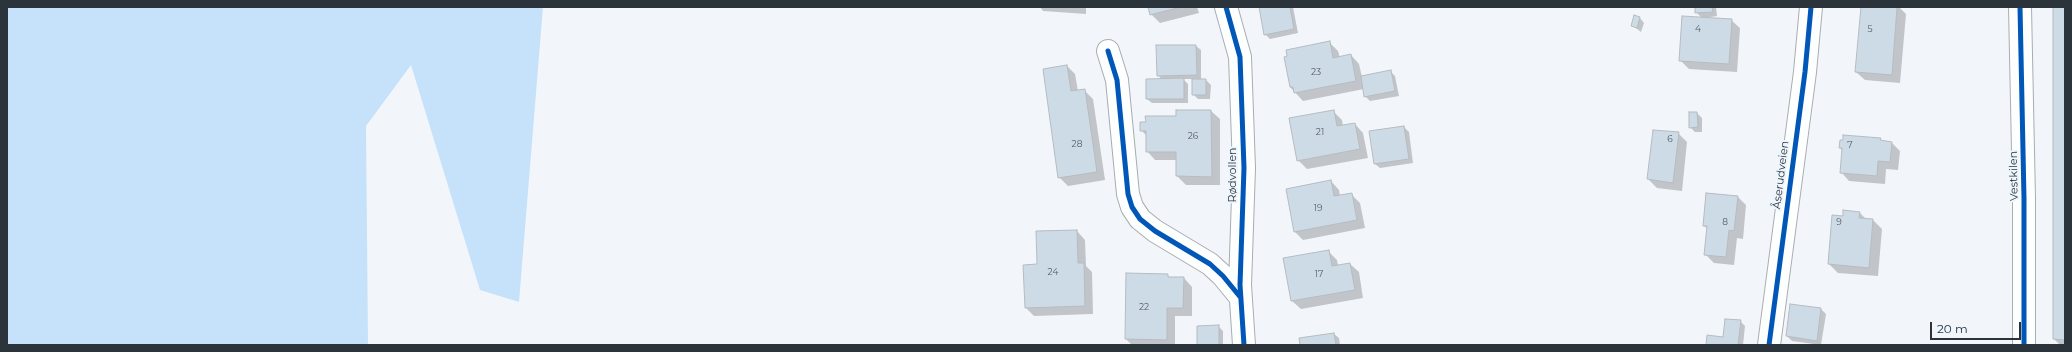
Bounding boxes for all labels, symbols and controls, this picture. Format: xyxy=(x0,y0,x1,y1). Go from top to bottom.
house number: 4 xyxy=(1695,24,1701,34)
house number: 5 xyxy=(1867,24,1873,34)
house number: 23 xyxy=(1311,67,1321,77)
house number: 21 xyxy=(1316,127,1324,137)
house number: 26 xyxy=(1188,131,1198,141)
house number: 6 xyxy=(1667,134,1673,144)
house number: 28 xyxy=(1072,139,1082,149)
street label: Åserudveien xyxy=(1770,140,1792,210)
house number: 7 xyxy=(1847,140,1853,150)
street label: Rødvollen xyxy=(1226,148,1240,202)
street label: Vestkilen xyxy=(2007,151,2021,201)
house number: 19 xyxy=(1314,203,1322,213)
house number: 8 xyxy=(1722,217,1728,227)
house number: 9 xyxy=(1836,217,1842,227)
house number: 24 xyxy=(1048,267,1058,277)
house number: 17 xyxy=(1315,269,1323,279)
house number: 22 xyxy=(1139,302,1149,312)
scale bar xyxy=(1932,314,2023,340)
text: 20 m xyxy=(1937,321,1968,336)

